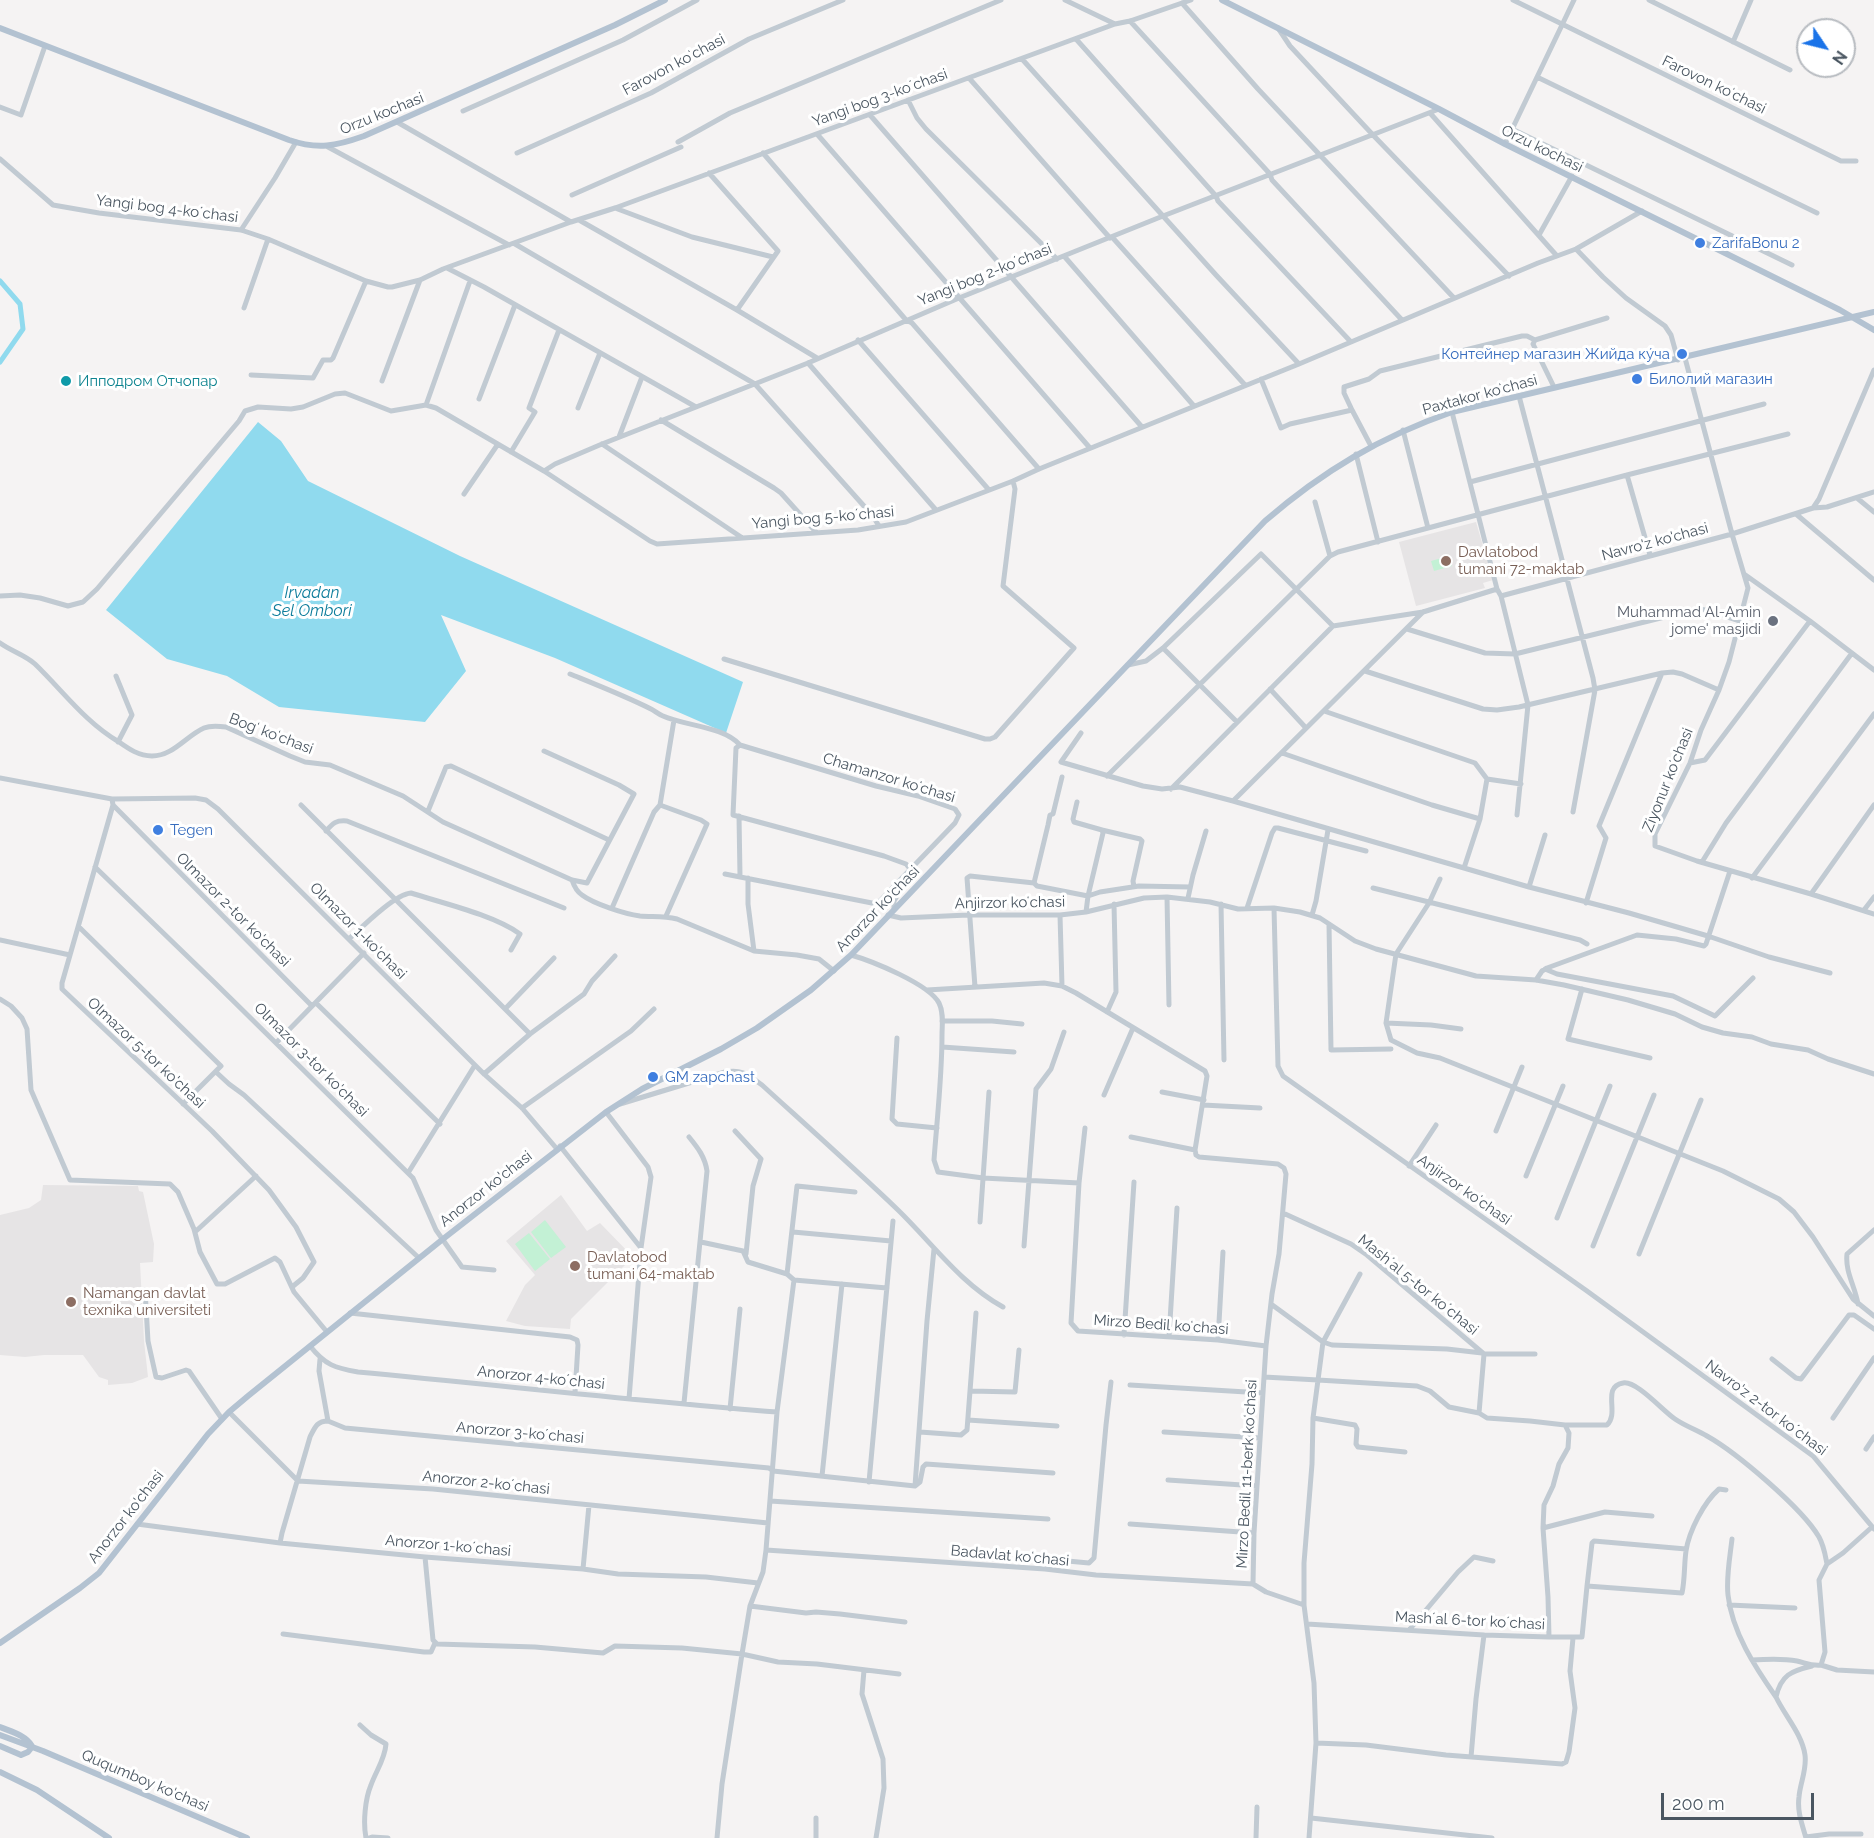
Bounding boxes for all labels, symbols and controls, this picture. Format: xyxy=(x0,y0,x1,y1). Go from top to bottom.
north arrow xyxy=(1796,18,1856,78)
street label: Farovon koʻchasi xyxy=(620,30,728,100)
text: N xyxy=(1828,47,1851,68)
street label: Farovon koʻchasi xyxy=(1659,52,1769,118)
street label: Yangi bog 3-koʼchasi xyxy=(810,65,950,131)
street label: Orzu kochasi xyxy=(337,89,427,139)
street label: Orzu kochasi xyxy=(1498,121,1586,177)
street label: Yangi bog 4-koʼchasi xyxy=(95,191,239,227)
place label: ZarifaBonu 2 xyxy=(1712,234,1799,252)
marker: ZarifaBonu 2 xyxy=(1693,236,1707,250)
street label: Yangi bog 2-koʼchasi xyxy=(916,240,1054,310)
place label: Контейнер магазин Жийда ку́ча xyxy=(1441,345,1670,363)
marker: Контейнер магазин Жийда ку́ча xyxy=(1675,347,1689,361)
place label: Билолий магазин xyxy=(1649,370,1773,388)
street label: Paxtakor koʻchasi xyxy=(1421,371,1539,419)
place label: Ипподром Отчопар xyxy=(78,372,218,390)
marker: Билолий магазин xyxy=(1630,372,1644,386)
marker: Ипподром Отчопар xyxy=(59,374,73,388)
street label: Yangi bog 5-koʼchasi xyxy=(751,503,895,533)
street label: Navro'z ko'chasi xyxy=(1600,519,1710,565)
place label: Davlatobod tumani 72-maktab xyxy=(1458,543,1584,578)
marker: Davlatobod tumani 72-maktab xyxy=(1439,554,1453,568)
water label: Irvadan Sel Ombori xyxy=(272,583,352,621)
place label: Muhammad Al-Amin jome' masjidi xyxy=(1617,603,1761,638)
marker: Muhammad Al-Amin jome' masjidi xyxy=(1766,614,1780,628)
street label: Bogʻ koʻchasi xyxy=(226,710,316,758)
street label: Ziyonur koʻchasi xyxy=(1639,725,1697,835)
street label: Chamanzor koʻchasi xyxy=(821,749,957,807)
place label: Tegen xyxy=(170,821,213,839)
marker: Tegen xyxy=(151,823,165,837)
street label: Olmazor 2-tor ko'chasi xyxy=(172,849,294,971)
street label: Anorzor ko'chasi xyxy=(832,862,924,956)
street label: Olmazor 1-ko'chasi xyxy=(306,879,410,983)
street label: Anjirzor koʻchasi xyxy=(955,893,1065,913)
street label: Olmazor 5-tor ko'chasi xyxy=(83,994,209,1112)
street label: Olmazor 3-tor ko'chasi xyxy=(250,999,372,1121)
place label: GM zapchast xyxy=(665,1068,755,1086)
marker: GM zapchast xyxy=(646,1070,660,1084)
street label: Anorzor ko'chasi xyxy=(436,1147,536,1231)
street label: Anjirzor koʻchasi xyxy=(1414,1151,1514,1229)
street label: Mashʼal 5-tor koʼchasi xyxy=(1354,1231,1482,1339)
place label: Davlatobod tumani 64-maktab xyxy=(587,1248,715,1283)
marker: Davlatobod tumani 64-maktab xyxy=(568,1259,582,1273)
place label: Namangan davlat texnika universiteti xyxy=(83,1284,211,1319)
marker: Namangan davlat texnika universiteti xyxy=(64,1295,78,1309)
street label: Mirzo Bedil koʻchasi xyxy=(1093,1311,1229,1339)
street label: Navro'z 2-tor koʼchasi xyxy=(1702,1356,1830,1460)
street label: Аnorzor 4-koʼchasi xyxy=(476,1362,606,1394)
street label: Mirzo Bedil 11-berk koʻchasi xyxy=(1233,1379,1261,1569)
street label: Аnorzor 3-koʼchasi xyxy=(455,1418,585,1448)
street label: Anorzor ko'chasi xyxy=(84,1467,168,1567)
street label: Аnorzor 2-koʼchasi xyxy=(421,1467,551,1499)
street label: Аnorzor 1-koʼchasi xyxy=(384,1532,512,1560)
street label: Badavlat koʻchasi xyxy=(950,1542,1070,1570)
street label: Mashʼal 6-tor koʼchasi xyxy=(1394,1608,1546,1634)
street label: Ququmboy ko'chasi xyxy=(79,1746,211,1816)
scale bar xyxy=(1664,1781,1817,1819)
text: 200 m xyxy=(1672,1793,1725,1814)

